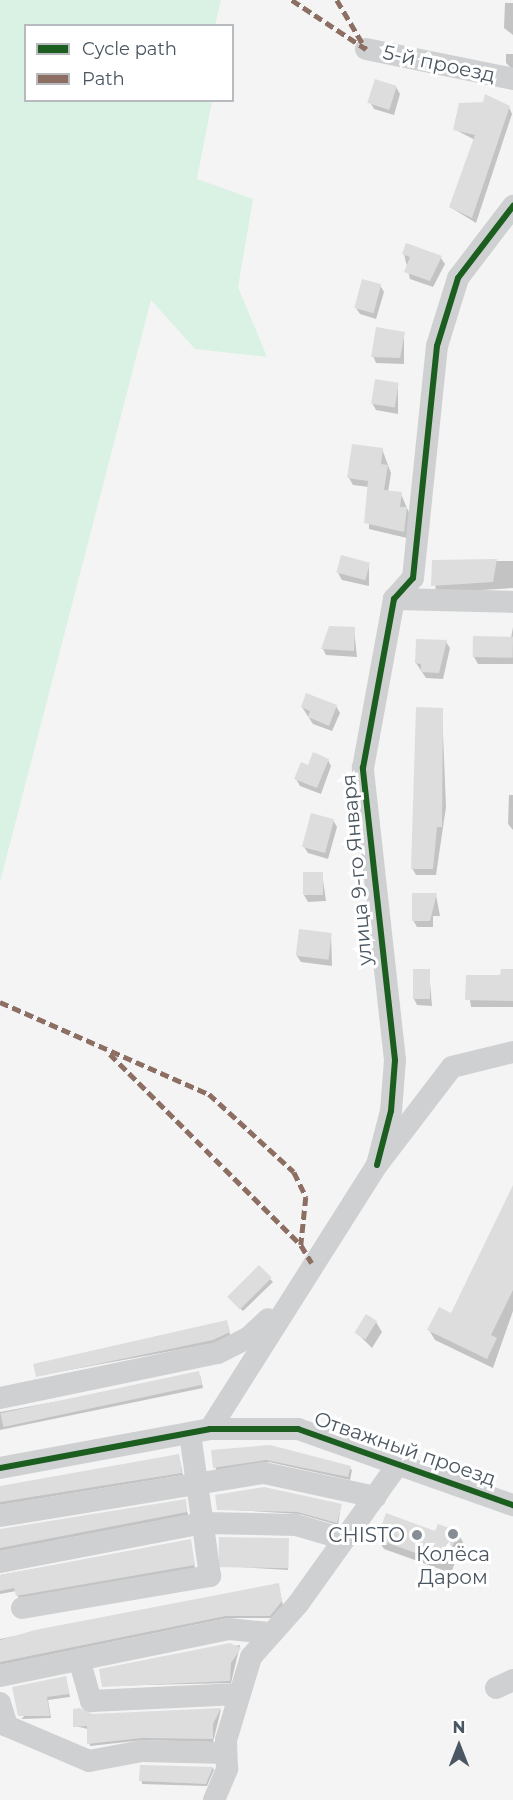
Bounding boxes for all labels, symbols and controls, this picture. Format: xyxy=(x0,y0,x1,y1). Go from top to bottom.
legend xyxy=(24,24,234,102)
text: Cycle path xyxy=(82,38,177,60)
street label: 5-й проезд xyxy=(381,40,497,88)
text: Path xyxy=(82,68,125,90)
street label: улица 9-го Января xyxy=(337,773,377,967)
street label: Отважный проезд xyxy=(311,1407,499,1491)
place label: CHISTO xyxy=(328,1523,405,1547)
marker: Колёса Даром xyxy=(446,1527,460,1541)
marker: CHISTO xyxy=(410,1528,424,1542)
place label: Колёса Даром xyxy=(416,1543,490,1590)
north arrow xyxy=(429,1716,489,1776)
text: N xyxy=(453,1718,465,1737)

